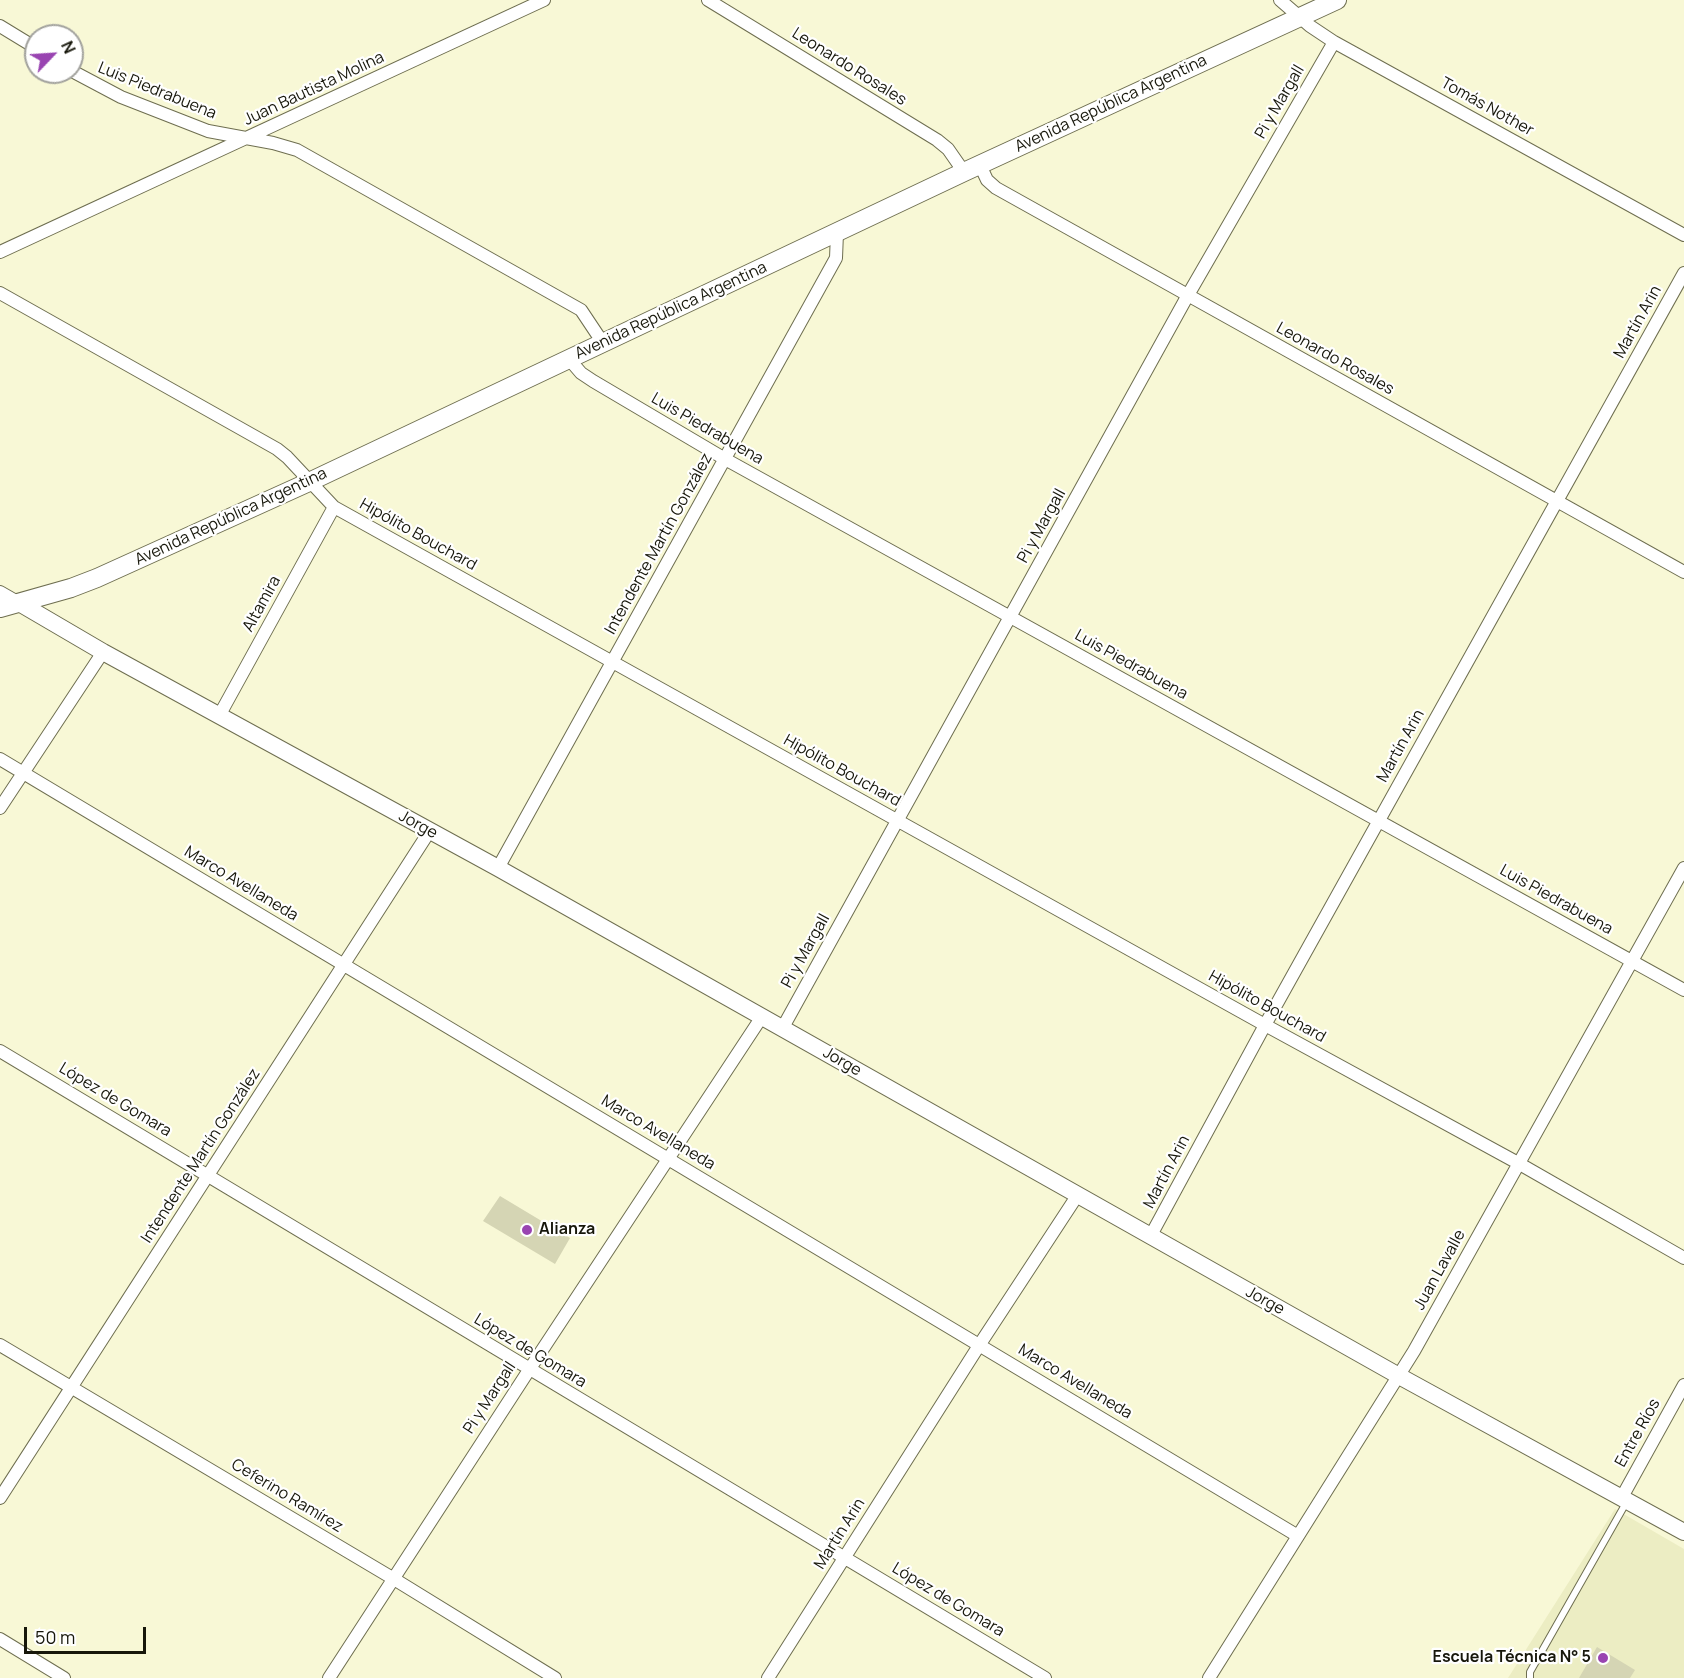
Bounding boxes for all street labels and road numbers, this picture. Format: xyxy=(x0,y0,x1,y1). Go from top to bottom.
street label: Leonardo Rosales xyxy=(788,24,910,110)
street label: Juan Bautista Molina xyxy=(241,48,387,130)
street label: Avenida República Argentina xyxy=(1012,51,1210,157)
street label: Luis Piedrabuena xyxy=(95,58,219,124)
street label: Pi y Margall xyxy=(1251,62,1309,142)
street label: Tomás Nother xyxy=(1437,74,1537,140)
street label: Avenida República Argentina xyxy=(572,258,770,364)
street label: Martín Arin xyxy=(1610,282,1666,362)
street label: Leonardo Rosales xyxy=(1273,319,1397,399)
street label: Luis Piedrabuena xyxy=(648,389,766,469)
street label: Intendente Martín González xyxy=(601,450,717,638)
street label: Avenida República Argentina xyxy=(132,464,330,570)
street label: Pi y Margall xyxy=(1014,486,1070,566)
street label: Hipólito Bouchard xyxy=(356,495,480,575)
street label: Altamira xyxy=(239,573,285,635)
street label: Luis Piedrabuena xyxy=(1071,626,1191,704)
street label: Martín Arin xyxy=(1373,706,1429,786)
street label: Hipólito Bouchard xyxy=(780,731,904,811)
street label: Jorge xyxy=(395,807,441,843)
street label: Marco Avellaneda xyxy=(181,842,301,926)
street label: Luis Piedrabuena xyxy=(1496,861,1616,939)
street label: Pi y Margall xyxy=(778,911,834,991)
street label: Hipólito Bouchard xyxy=(1205,967,1329,1047)
street label: Jorge xyxy=(819,1043,865,1081)
street label: López de Gomara xyxy=(55,1059,175,1141)
street label: Intendente Martín González xyxy=(137,1065,265,1247)
street label: Marco Avellaneda xyxy=(598,1091,718,1175)
street label: Martín Arin xyxy=(1140,1132,1194,1212)
street label: Juan Lavalle xyxy=(1410,1227,1470,1313)
street label: Jorge xyxy=(1242,1283,1288,1319)
street label: López de Gomara xyxy=(470,1310,590,1392)
street label: Marco Avellaneda xyxy=(1015,1340,1135,1424)
street label: Pi y Margall xyxy=(460,1358,520,1438)
street label: Entre Ríos xyxy=(1611,1396,1665,1470)
street label: Ceferino Ramírez xyxy=(228,1455,346,1537)
street label: Martín Arin xyxy=(811,1495,869,1573)
street label: López de Gomara xyxy=(888,1559,1008,1641)

